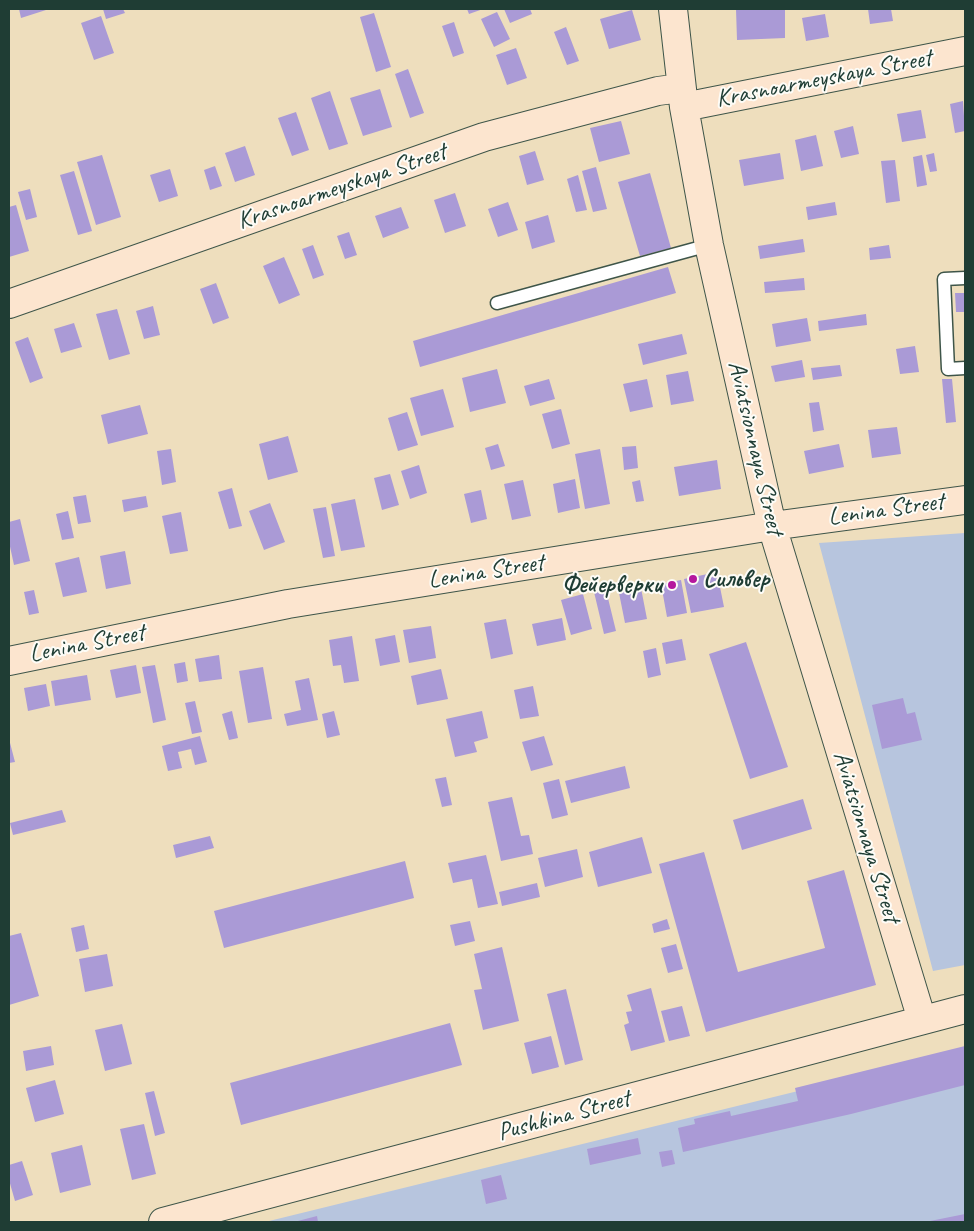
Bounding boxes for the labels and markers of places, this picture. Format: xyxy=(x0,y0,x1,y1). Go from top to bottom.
place label: Сильвер xyxy=(703,564,769,594)
place label: Фейерверки xyxy=(562,570,662,600)
marker: Сильвер xyxy=(687,573,699,585)
marker: Фейерверки xyxy=(666,579,678,591)

